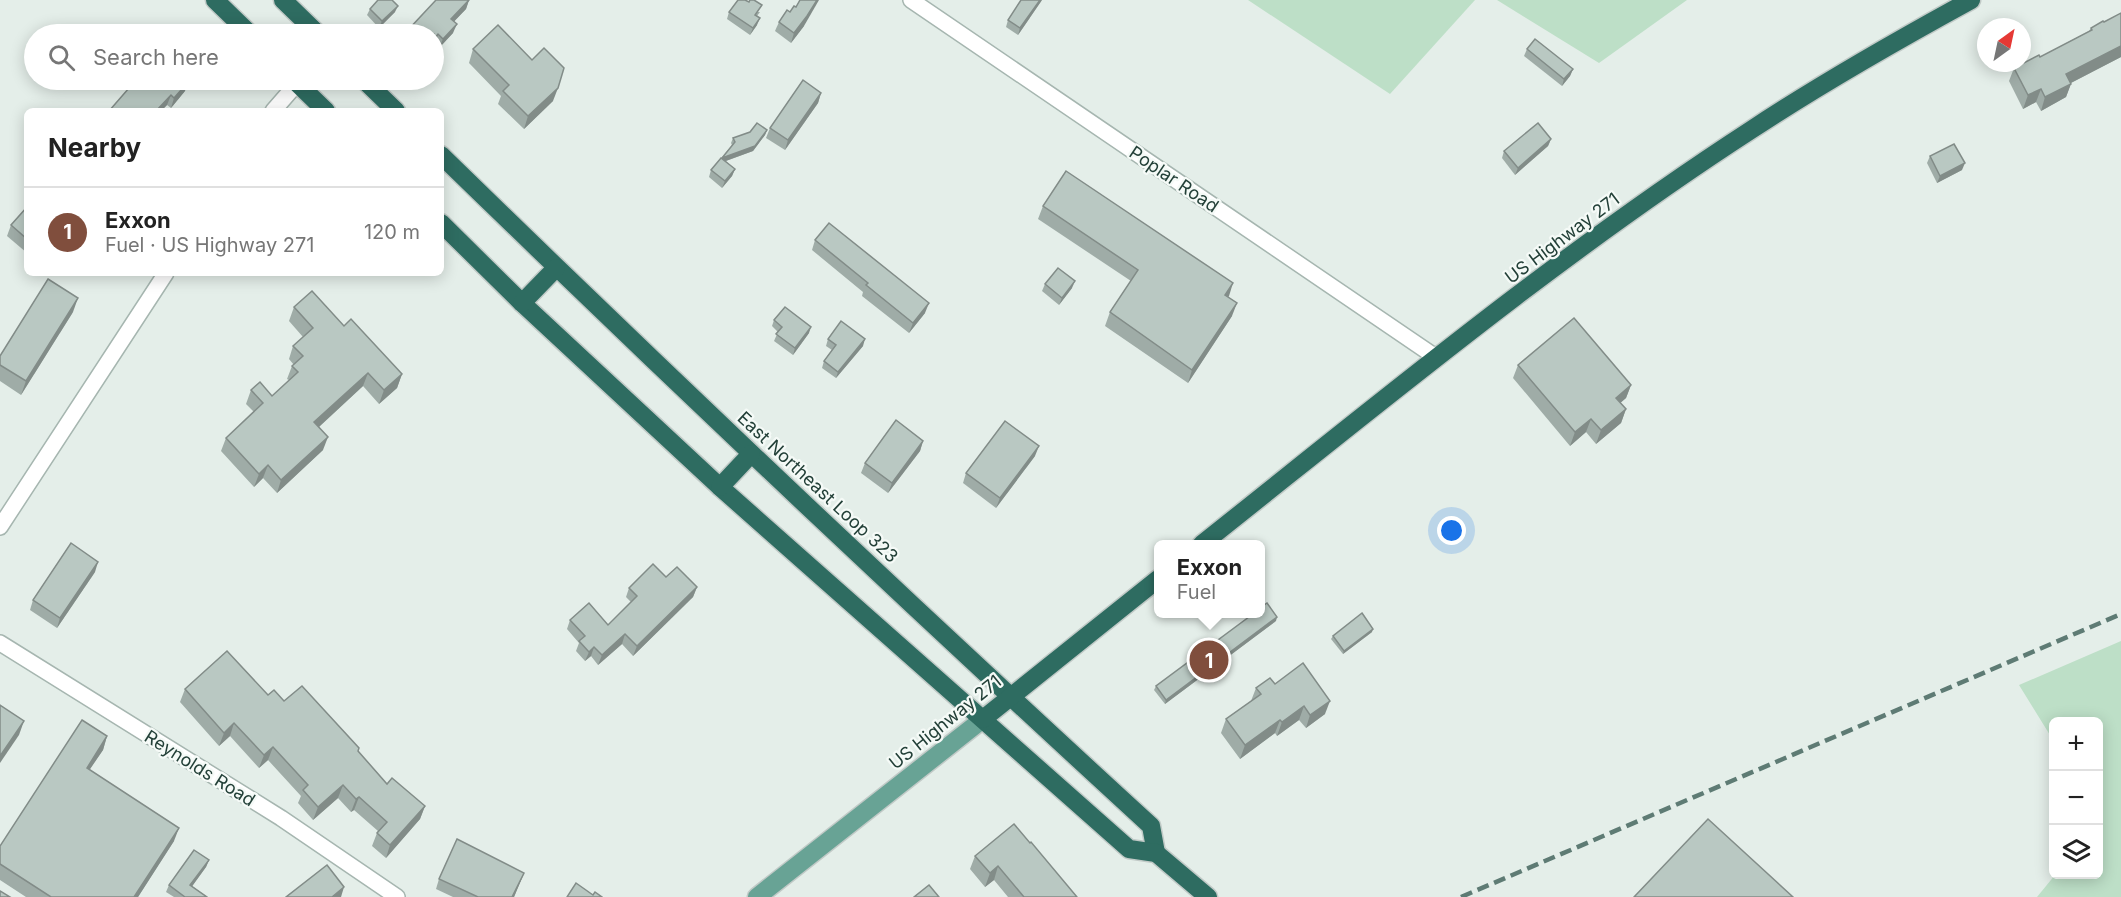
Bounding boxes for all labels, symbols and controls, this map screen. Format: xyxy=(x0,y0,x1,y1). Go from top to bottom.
north arrow xyxy=(1977,18,2031,72)
search box xyxy=(24,24,444,90)
icon: search xyxy=(45,41,78,74)
text: Search here xyxy=(93,44,219,70)
text: Nearby xyxy=(48,132,141,163)
street label: Poplar Road xyxy=(1125,142,1223,216)
street label: US Highway 271 xyxy=(1501,188,1623,288)
text: Exxon xyxy=(105,207,171,233)
text: 1 xyxy=(63,220,72,244)
text: 120 m xyxy=(364,220,420,244)
text: Fuel · US Highway 271 xyxy=(105,233,314,257)
street label: East Northeast Loop 323 xyxy=(733,407,903,567)
your location xyxy=(1437,516,1466,545)
popup xyxy=(1154,540,1265,618)
text: Exxon xyxy=(1177,554,1242,580)
text: Fuel xyxy=(1177,580,1216,604)
pin: 1 xyxy=(1190,638,1228,682)
street label: US Highway 271 xyxy=(885,671,1005,773)
map controls xyxy=(2049,717,2103,879)
button: + xyxy=(2049,717,2103,771)
street label: Reynolds Road xyxy=(141,726,259,810)
button: − xyxy=(2049,771,2103,825)
button: layers xyxy=(2049,825,2103,879)

